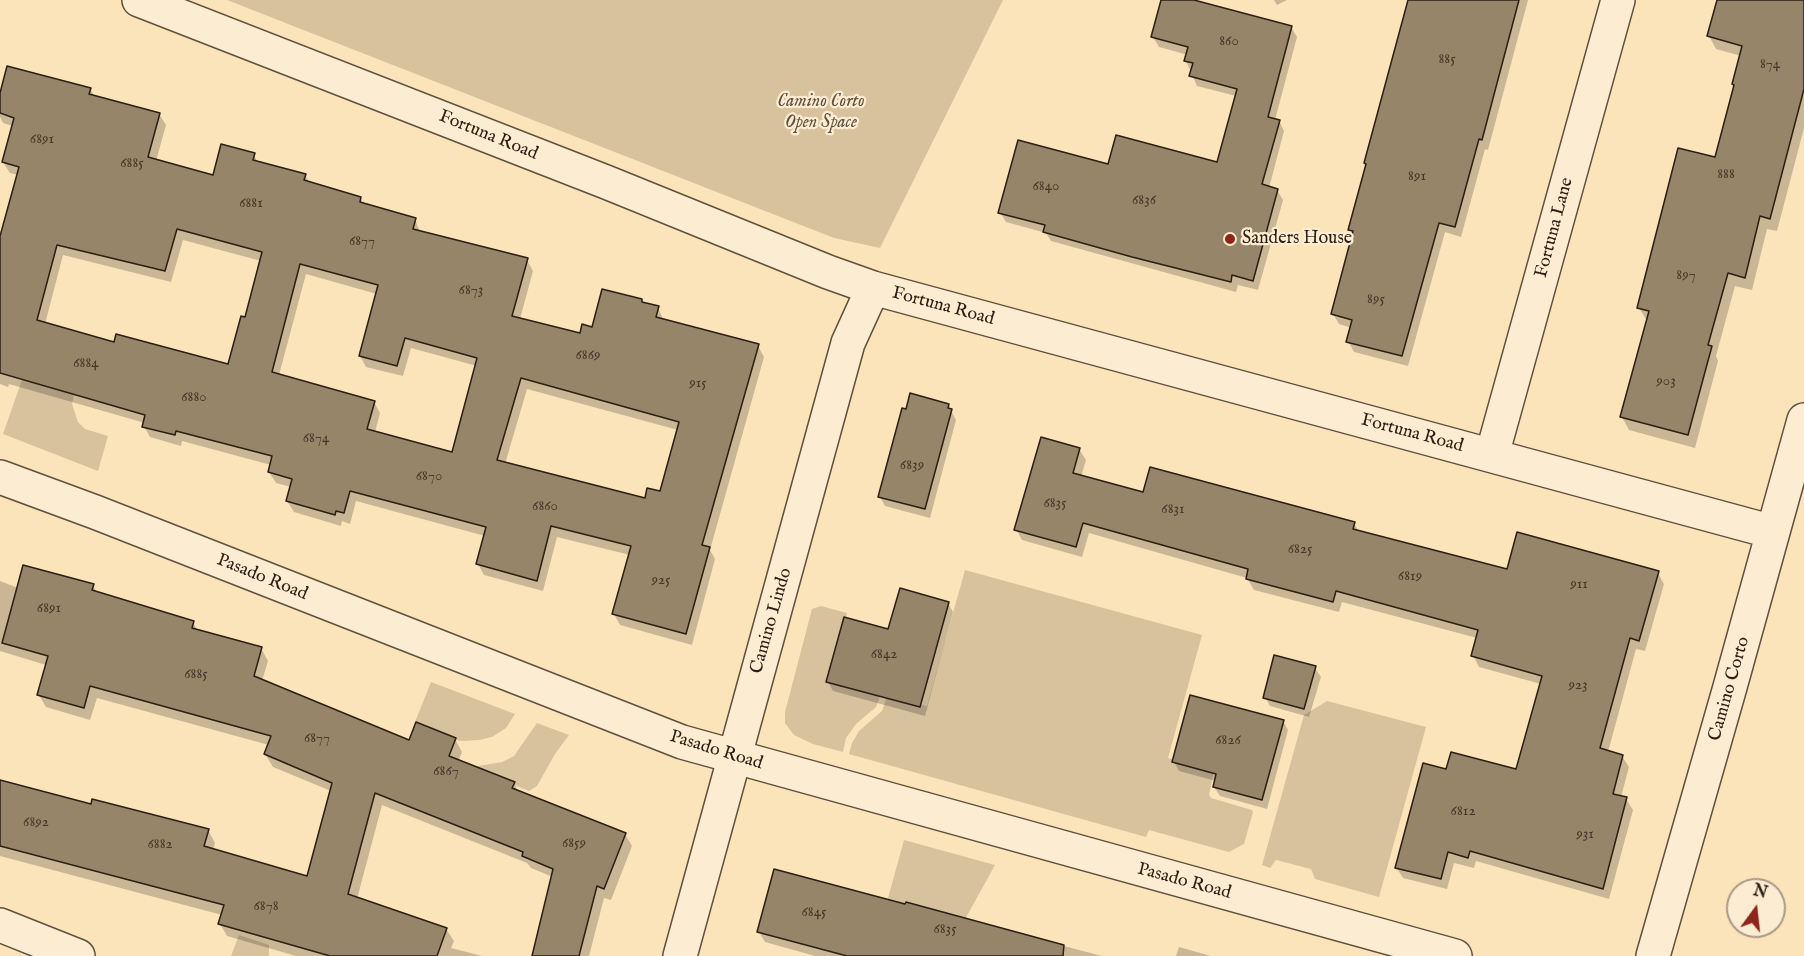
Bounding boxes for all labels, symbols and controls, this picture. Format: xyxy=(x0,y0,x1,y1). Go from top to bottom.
house number: 860 xyxy=(1219,33,1239,51)
house number: 885 xyxy=(1438,51,1456,69)
house number: 874 xyxy=(1760,56,1780,74)
park label: Camino Corto Open Space xyxy=(777,91,865,134)
street label: Fortuna Road xyxy=(435,106,541,166)
house number: 6891 xyxy=(30,131,54,149)
house number: 6885 xyxy=(120,155,144,173)
house number: 888 xyxy=(1717,166,1735,184)
house number: 891 xyxy=(1408,168,1426,186)
street label: Fortuna Lane xyxy=(1531,176,1579,280)
house number: 6840 xyxy=(1033,178,1059,196)
house number: 6836 xyxy=(1132,192,1156,210)
house number: 6881 xyxy=(239,195,263,213)
place label: Sanders House xyxy=(1242,228,1352,250)
marker: Sanders House xyxy=(1223,232,1237,246)
house number: 6877 xyxy=(349,233,375,251)
house number: 897 xyxy=(1676,267,1696,285)
house number: 6873 xyxy=(459,282,483,300)
street label: Fortuna Road xyxy=(889,283,997,331)
house number: 895 xyxy=(1367,291,1385,309)
house number: 6869 xyxy=(575,347,601,365)
house number: 6884 xyxy=(73,355,99,373)
house number: 903 xyxy=(1656,373,1676,391)
house number: 915 xyxy=(689,375,707,393)
house number: 6880 xyxy=(181,389,207,407)
street label: Fortuna Road xyxy=(1358,410,1466,458)
house number: 6874 xyxy=(303,430,329,448)
house number: 6839 xyxy=(900,457,924,475)
house number: 6870 xyxy=(416,468,442,486)
house number: 6835 xyxy=(1043,495,1067,513)
house number: 6860 xyxy=(532,498,558,516)
house number: 6831 xyxy=(1161,501,1185,519)
house number: 6825 xyxy=(1288,541,1312,559)
street label: Pasado Road xyxy=(213,550,311,606)
street label: Camino Lindo xyxy=(747,566,797,676)
house number: 6819 xyxy=(1398,568,1422,586)
house number: 925 xyxy=(652,572,670,590)
house number: 911 xyxy=(1570,576,1588,594)
house number: 6891 xyxy=(37,600,61,618)
street label: Camino Corto xyxy=(1705,634,1755,744)
house number: 6842 xyxy=(871,646,897,664)
house number: 6885 xyxy=(184,666,208,684)
house number: 923 xyxy=(1568,677,1588,695)
street label: Pasado Road xyxy=(667,727,765,775)
house number: 6877 xyxy=(304,730,330,748)
house number: 6826 xyxy=(1215,732,1241,750)
house number: 6867 xyxy=(433,763,459,781)
house number: 6812 xyxy=(1451,803,1475,821)
house number: 6892 xyxy=(23,814,49,832)
house number: 931 xyxy=(1576,826,1594,844)
house number: 6859 xyxy=(562,835,586,853)
house number: 6882 xyxy=(147,836,173,854)
street label: Pasado Road xyxy=(1135,859,1233,905)
north arrow xyxy=(1726,878,1786,938)
text: N xyxy=(1751,881,1769,904)
house number: 6878 xyxy=(253,898,279,916)
house number: 6845 xyxy=(802,904,826,922)
house number: 6835 xyxy=(933,921,957,939)

